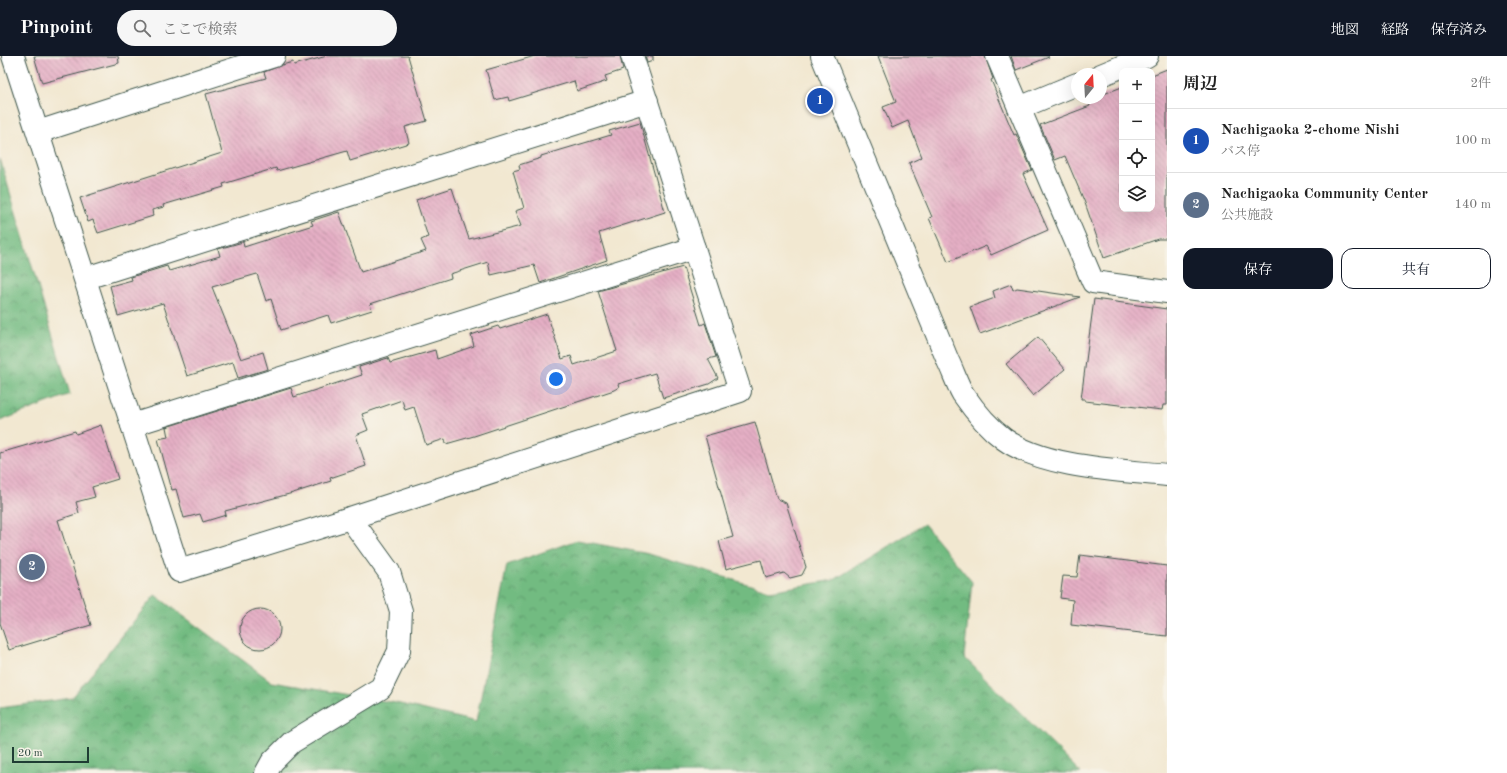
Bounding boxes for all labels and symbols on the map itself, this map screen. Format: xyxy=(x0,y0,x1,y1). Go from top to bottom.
north arrow xyxy=(1071,68,1107,104)
pin: 1 xyxy=(807,86,833,116)
your location xyxy=(546,369,566,389)
pin: 2 xyxy=(19,552,45,582)
scale bar xyxy=(12,745,89,764)

